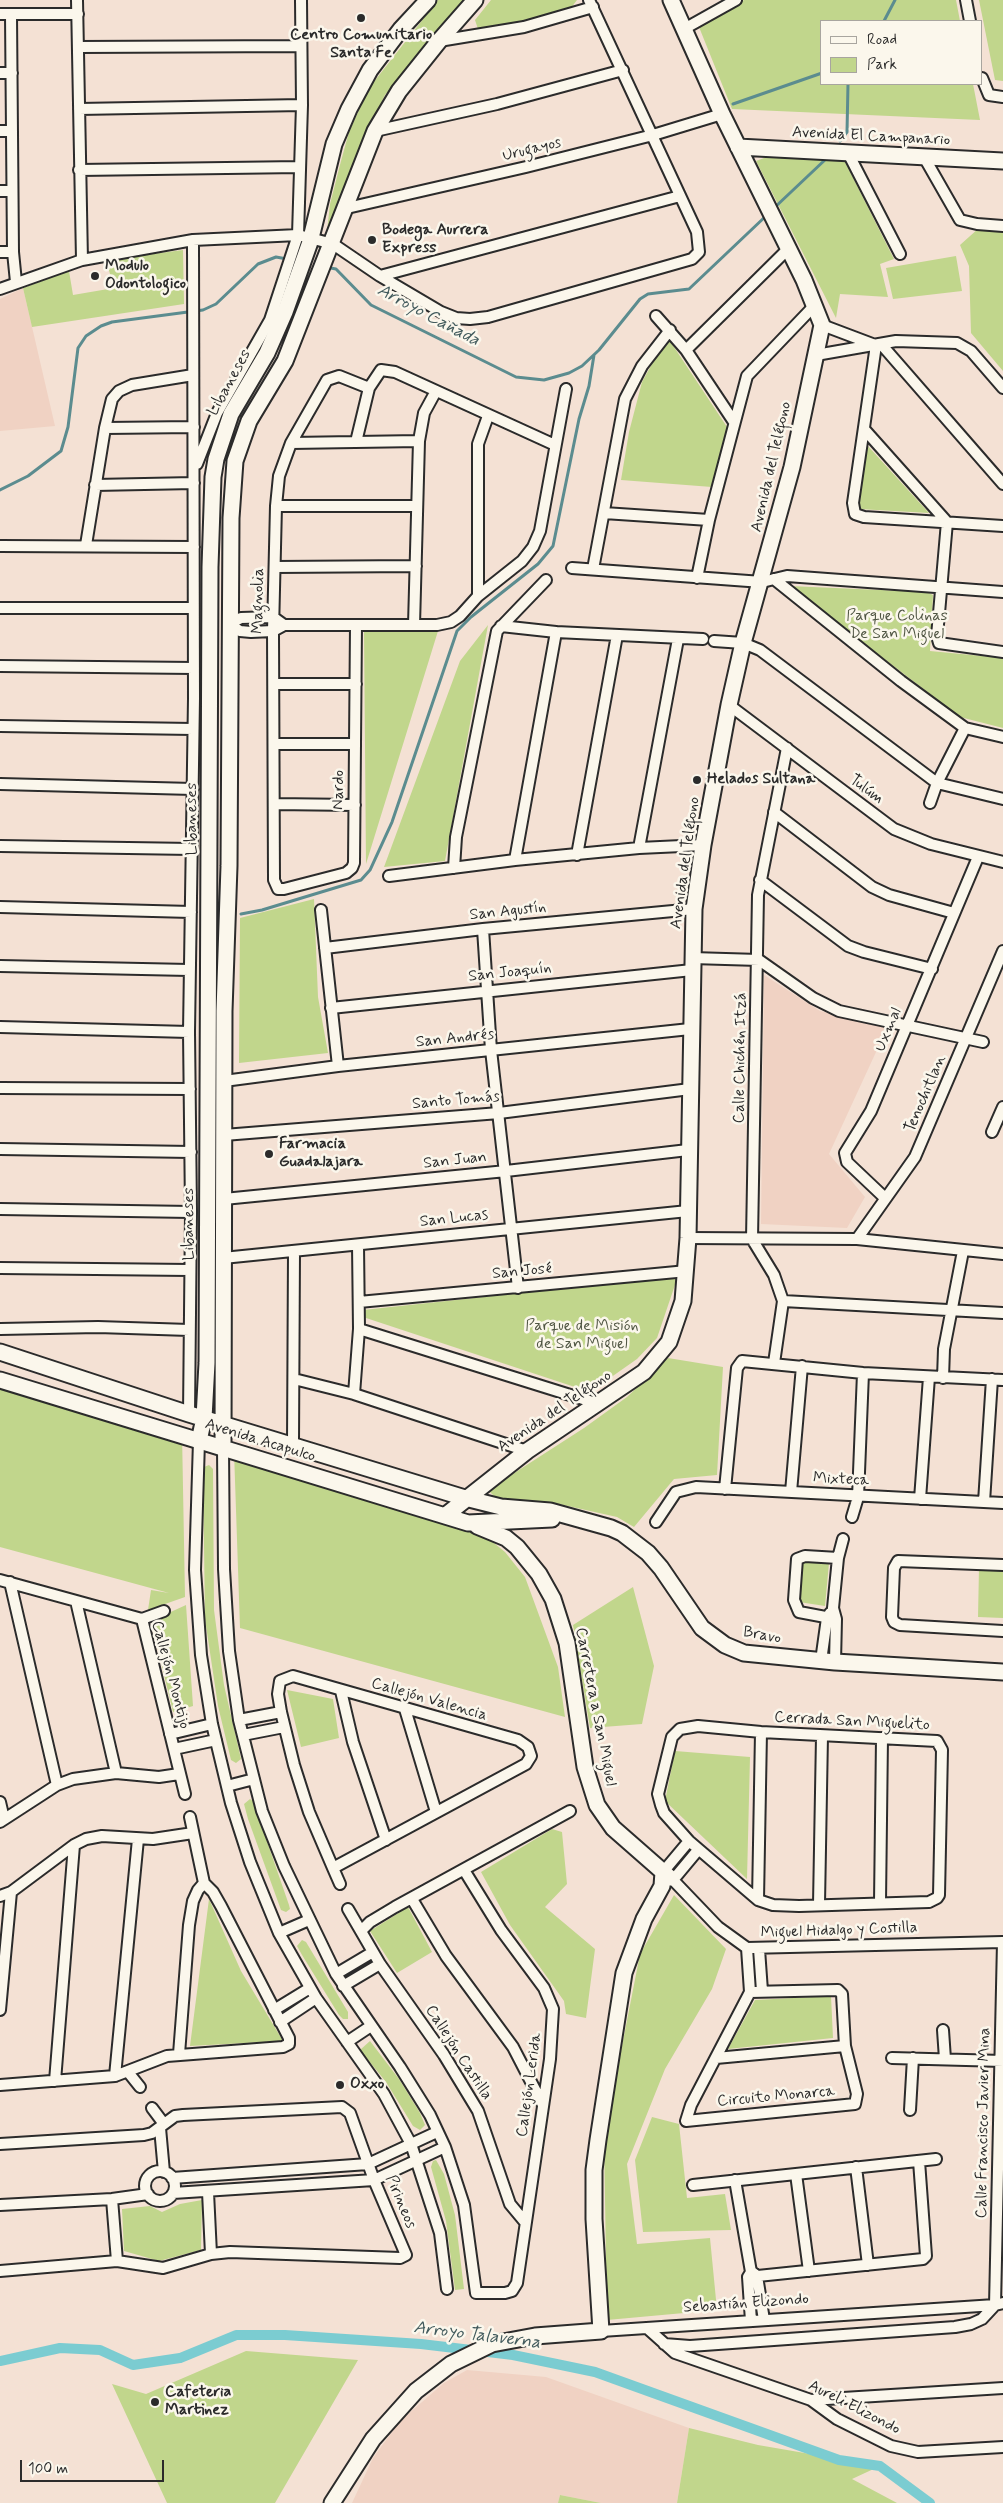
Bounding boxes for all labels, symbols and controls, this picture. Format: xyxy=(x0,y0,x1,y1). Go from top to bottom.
marker: Centro Comunitario Santa Fe xyxy=(355,12,367,24)
legend xyxy=(820,20,983,85)
place label: Centro Comunitario Santa Fe xyxy=(290,26,432,64)
text: Road xyxy=(867,30,897,50)
text: Park xyxy=(867,55,897,75)
street label: Avenida El Campanario xyxy=(791,123,951,151)
street label: Urugayos xyxy=(501,133,563,167)
place label: Bodega Aurrera Express xyxy=(382,221,489,259)
marker: Bodega Aurrera Express xyxy=(366,234,378,246)
place label: Modulo Odontologico xyxy=(105,257,186,295)
marker: Modulo Odontologico xyxy=(89,270,101,282)
water label: Arroyo Cañada xyxy=(373,280,483,352)
street label: Libaneses xyxy=(204,347,256,419)
street label: Avenida del Teléfono xyxy=(748,400,796,534)
street label: Magnolia xyxy=(249,568,269,634)
park label: Parque Colinas De San Miguel xyxy=(846,607,948,645)
street label: Nardo xyxy=(330,770,350,810)
place label: Helados Sultana xyxy=(707,770,815,790)
street label: Tulúm xyxy=(845,771,887,809)
marker: Helados Sultana xyxy=(691,774,703,786)
street label: Libaneses xyxy=(183,783,203,855)
street label: Avenida del Teléfono xyxy=(667,796,705,930)
street label: San Agustín xyxy=(469,898,547,926)
street label: San Joaquín xyxy=(467,959,553,987)
street label: Calle Chichén Itzá xyxy=(730,992,752,1124)
street label: Uxmal xyxy=(871,1005,907,1055)
street label: San Andrés xyxy=(415,1025,495,1053)
street label: Tenochitlan xyxy=(901,1052,951,1136)
street label: Santo Tomás xyxy=(411,1088,501,1114)
place label: Farmacia Guadalajara xyxy=(279,1135,362,1173)
marker: Farmacia Guadalajara xyxy=(263,1148,275,1160)
street label: San Juan xyxy=(422,1148,488,1174)
street label: Libaneses xyxy=(180,1188,200,1260)
street label: San Lucas xyxy=(419,1206,489,1232)
street label: San José xyxy=(491,1260,553,1284)
park label: Parque de Misión de San Miguel xyxy=(525,1317,639,1355)
street label: Avenida del Teléfono xyxy=(494,1367,616,1457)
street label: Avenida Acapulco xyxy=(202,1415,318,1467)
street label: Mixteca xyxy=(812,1469,870,1491)
street label: Callejón Montijo xyxy=(146,1619,194,1731)
street label: Bravo xyxy=(741,1623,783,1649)
street label: Carretera a San Miguel xyxy=(570,1626,620,1788)
street label: Callejón Valencia xyxy=(369,1674,489,1726)
street label: Cerrada San Miguelito xyxy=(774,1708,930,1736)
street label: Miguel Hidalgo y Costilla xyxy=(760,1919,918,1943)
street label: Callejón Castilla xyxy=(420,2002,496,2104)
street label: Calle Francisco Javier Mina xyxy=(973,2027,995,2219)
street label: Callejón Lerida xyxy=(513,2032,547,2138)
place label: Oxxo xyxy=(350,2075,384,2095)
marker: Oxxo xyxy=(334,2079,346,2091)
street label: Circuito Monarca xyxy=(716,2082,836,2112)
street label: Pirineos xyxy=(380,2172,420,2232)
street label: Sebastián Elizondo xyxy=(683,2290,809,2318)
water label: Arroyo Talaverna xyxy=(412,2318,542,2354)
street label: Aureli Elizondo xyxy=(805,2377,903,2439)
place label: Cafeteria Martinez xyxy=(165,2383,231,2421)
marker: Cafeteria Martinez xyxy=(149,2396,161,2408)
scale bar xyxy=(22,2450,166,2482)
text: 100 m xyxy=(28,2459,68,2479)

